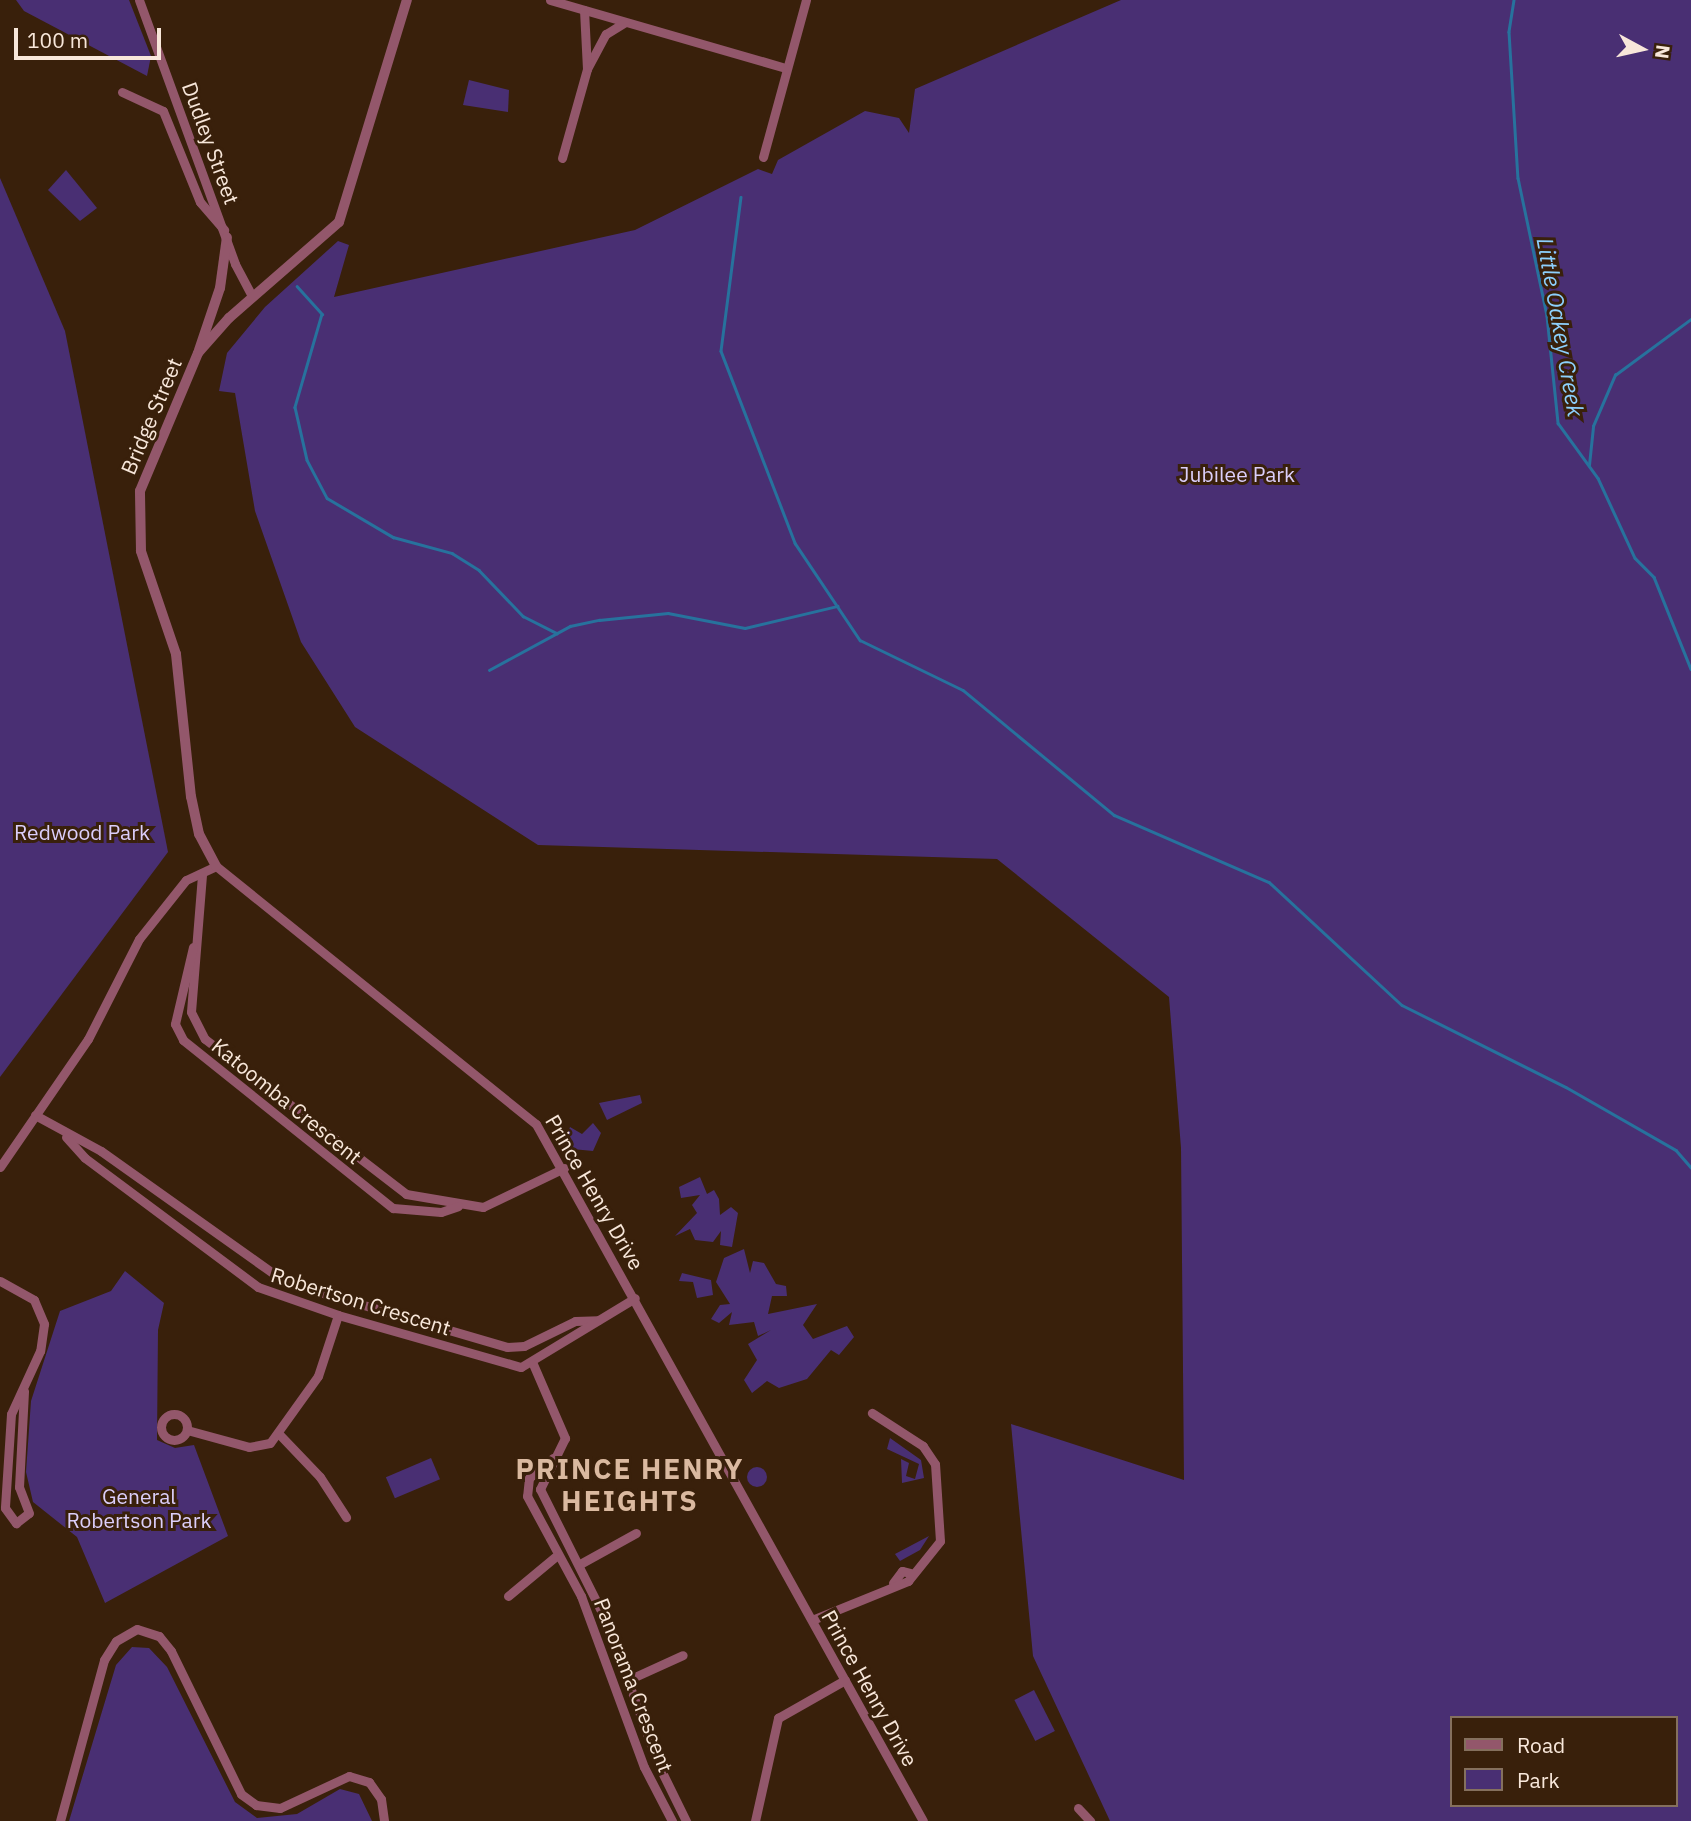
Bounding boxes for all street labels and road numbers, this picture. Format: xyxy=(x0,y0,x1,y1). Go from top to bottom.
street label: Dudley Street xyxy=(177,78,245,208)
street label: Bridge Street xyxy=(115,354,187,478)
street label: Katoomba Crescent xyxy=(207,1033,367,1169)
street label: Prince Henry Drive xyxy=(540,1110,650,1274)
street label: Robertson Crescent xyxy=(268,1262,454,1340)
street label: Panorama Crescent xyxy=(589,1594,679,1776)
street label: Prince Henry Drive xyxy=(817,1605,923,1771)

